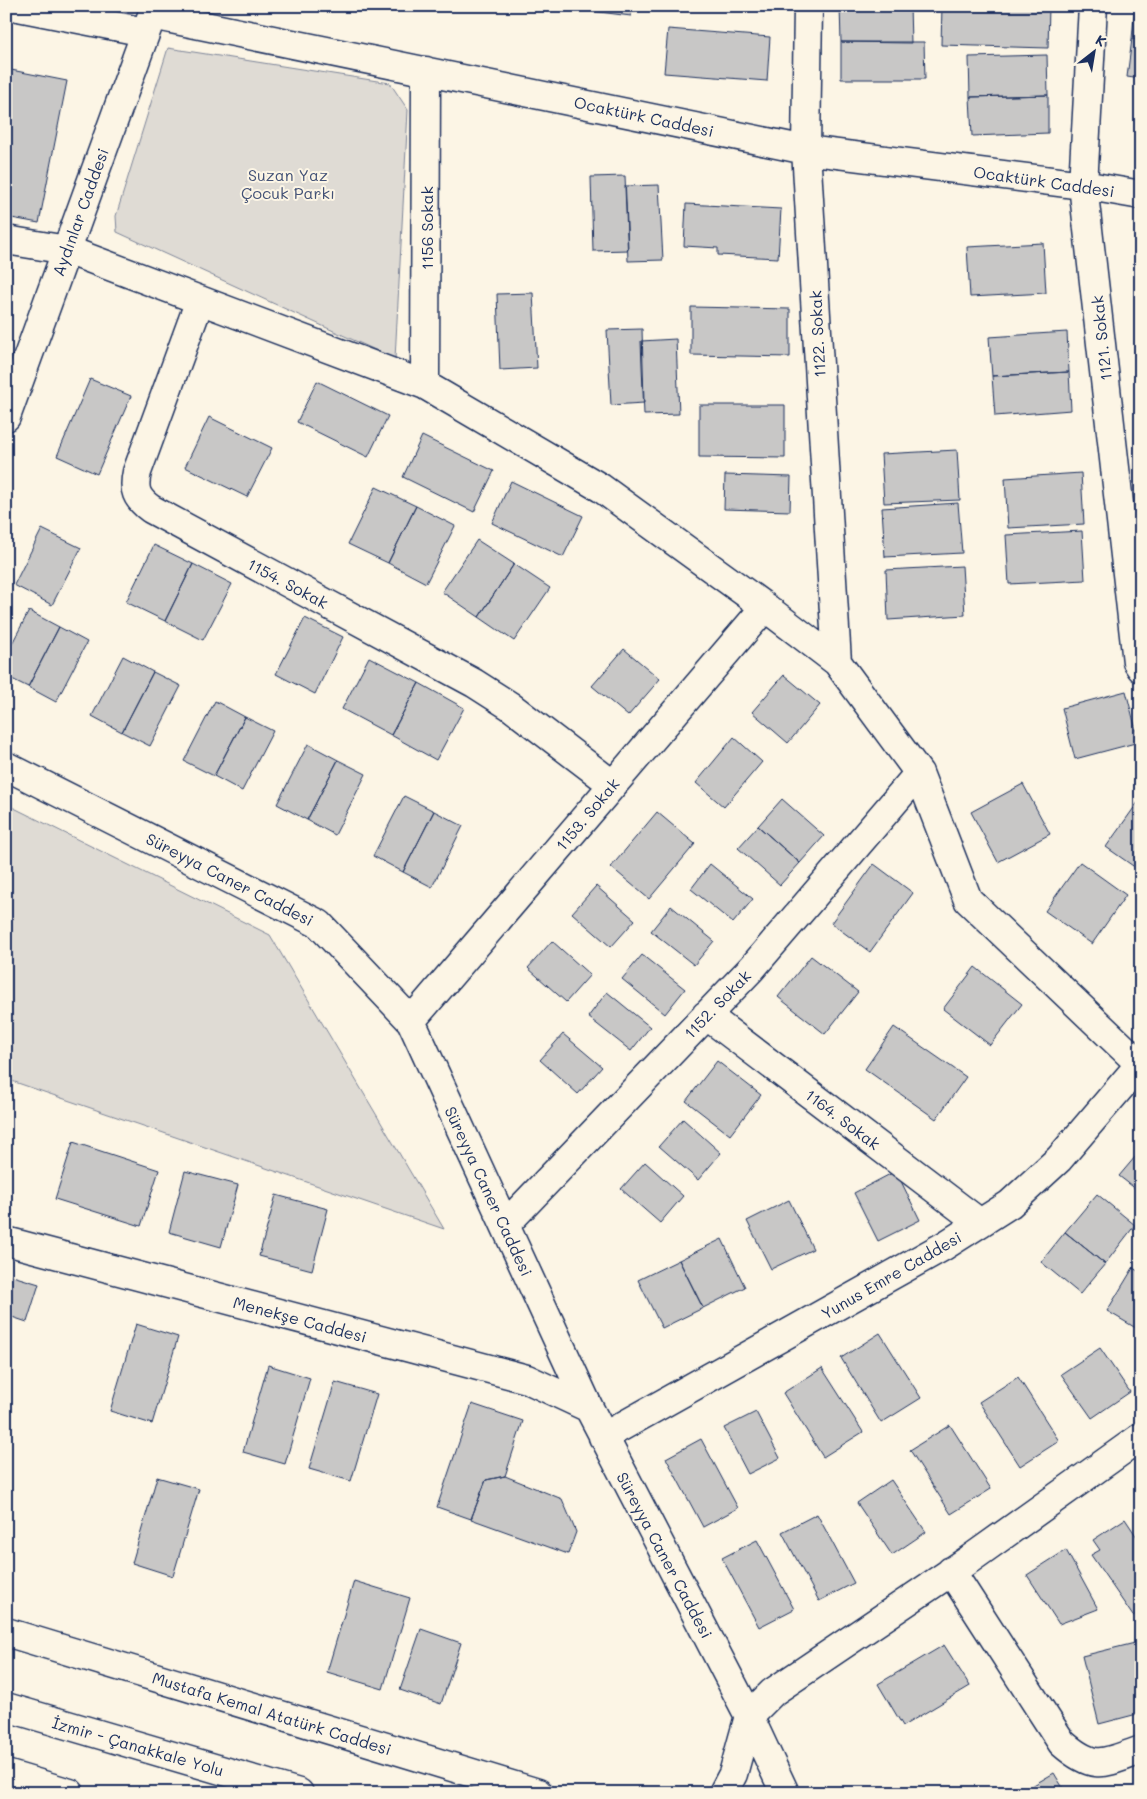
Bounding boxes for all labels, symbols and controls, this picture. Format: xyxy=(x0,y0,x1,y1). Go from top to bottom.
north arrow xyxy=(1070,28,1120,78)
text: K xyxy=(1092,30,1110,51)
street label: Ocaktürk Caddesi xyxy=(572,91,716,141)
street label: Aydınlar Caddesi xyxy=(47,145,113,279)
street label: Ocaktürk Caddesi xyxy=(972,161,1116,201)
park label: Suzan Yaz Çocuk Parkı xyxy=(241,164,335,203)
street label: 1156 Sokak xyxy=(416,186,437,270)
street label: 1122. Sokak xyxy=(804,290,830,378)
street label: 1121. Sokak xyxy=(1086,294,1116,382)
street label: 1154. Sokak xyxy=(244,553,332,613)
street label: 1153. Sokak xyxy=(551,773,623,855)
street label: Süreyya Caner Caddesi xyxy=(143,828,317,930)
street label: 1152. Sokak xyxy=(679,965,755,1043)
street label: 1164. Sokak xyxy=(801,1084,885,1154)
street label: Süreyya Caner Caddesi xyxy=(440,1103,538,1279)
street label: Yunus Emre Caddesi xyxy=(817,1226,965,1324)
street label: Menekşe Caddesi xyxy=(231,1291,369,1347)
street label: Süreyya Caner Caddesi xyxy=(612,1468,718,1642)
street label: Mustafa Kemal Atatürk Caddesi xyxy=(150,1667,394,1759)
street label: İzmir - Çanakkale Yolu xyxy=(50,1711,226,1781)

